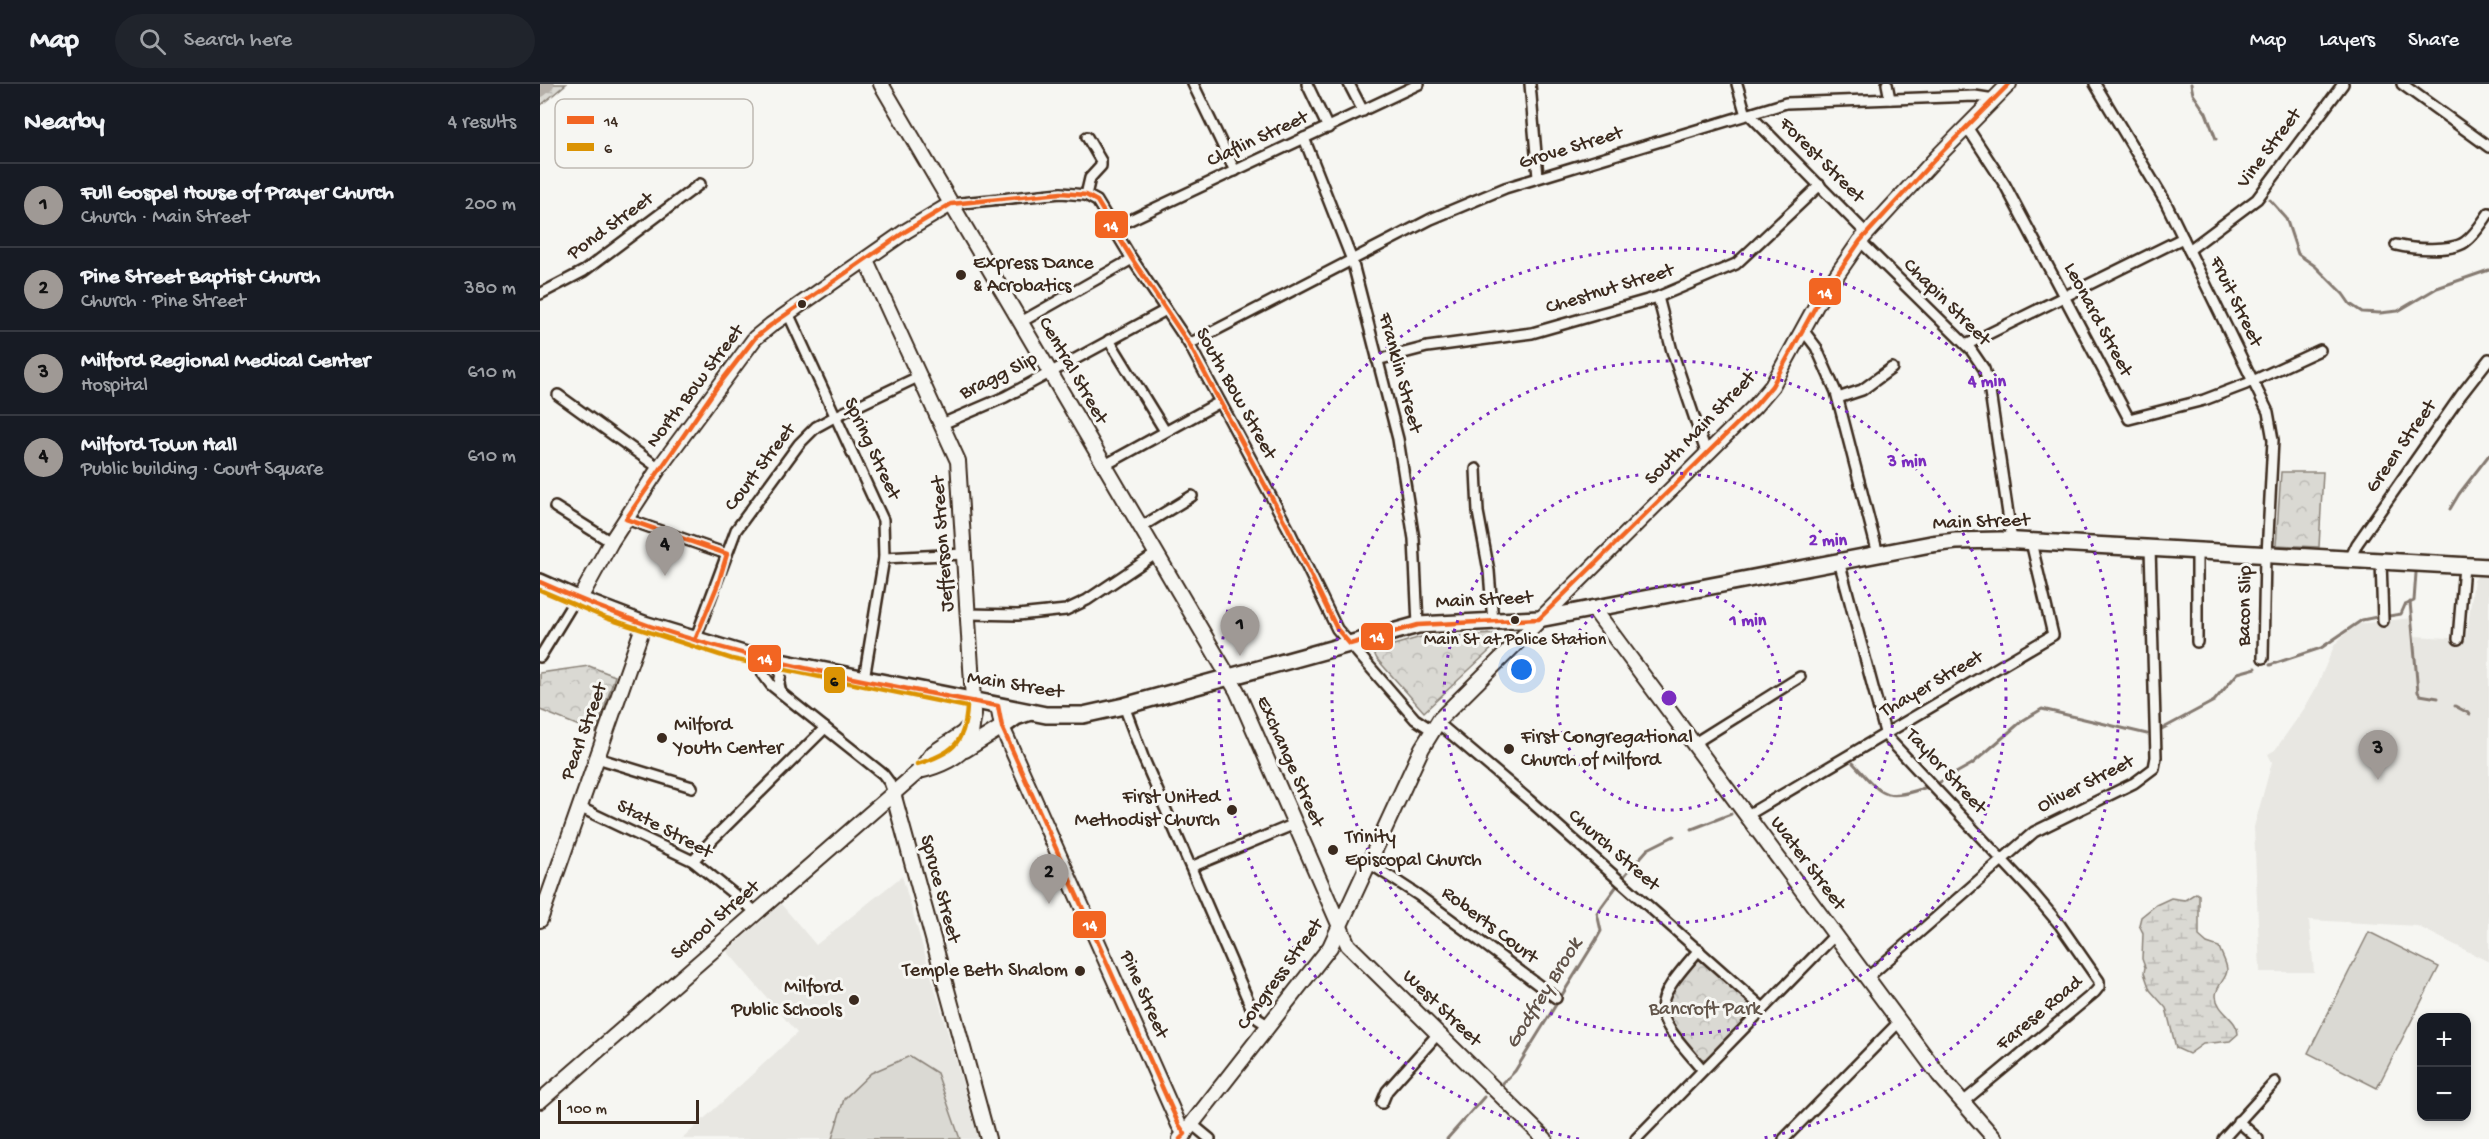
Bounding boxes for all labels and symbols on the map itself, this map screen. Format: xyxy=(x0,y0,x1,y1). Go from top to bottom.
legend xyxy=(555,99,753,168)
street label: Vine Street xyxy=(2232,103,2308,194)
street label: Claflin Street xyxy=(1204,106,1314,173)
street label: Forest Street xyxy=(1773,113,1870,210)
text: 14 xyxy=(603,114,618,133)
street label: Grove Street xyxy=(1516,122,1627,176)
text: 6 xyxy=(604,141,613,160)
street label: Pond Street xyxy=(563,187,660,266)
line badge: 14 xyxy=(1094,210,1129,239)
text: 14 xyxy=(1103,219,1118,238)
street label: Fruit Street xyxy=(2203,252,2267,352)
place label: Express Dance & Acrobatics xyxy=(973,253,1094,299)
street label: Chapin Street xyxy=(1897,254,1996,353)
street label: Chestnut Street xyxy=(1543,259,1678,320)
street label: Leonard Street xyxy=(2057,259,2137,382)
marker: Express Dance & Acrobatics xyxy=(954,268,968,282)
line badge: 14 xyxy=(1808,277,1842,306)
text: 14 xyxy=(1817,286,1832,305)
unlabelled marker xyxy=(796,298,808,310)
street label: Franklin Street xyxy=(1372,310,1427,437)
street label: Central Street xyxy=(1032,314,1113,430)
street label: North Bow Street xyxy=(642,319,751,453)
street label: South Bow Street xyxy=(1189,324,1282,465)
street label: Bragg Slip xyxy=(955,348,1042,406)
street label: South Main Street xyxy=(1641,366,1762,491)
text: 4 min xyxy=(1967,372,2006,393)
street label: Spring Street xyxy=(837,395,905,505)
street label: Green Street xyxy=(2362,395,2443,498)
street label: Court Street xyxy=(721,418,803,516)
text: 3 min xyxy=(1887,452,1927,473)
street label: Jefferson Street xyxy=(928,474,960,613)
street label: Main Street xyxy=(1932,510,2032,536)
pin: 4 xyxy=(646,526,684,576)
text: 2 min xyxy=(1809,531,1848,552)
street label: Bacon Slip xyxy=(2234,565,2258,647)
street label: Main Street xyxy=(1435,587,1535,615)
pin: 1 xyxy=(1220,606,1260,656)
text: 1 min xyxy=(1729,611,1767,632)
marker: Main St at Police Station xyxy=(1509,614,1521,626)
line badge: 14 xyxy=(1360,622,1394,651)
text: 14 xyxy=(1369,630,1384,649)
place label: Main St at Police Station xyxy=(1424,630,1607,651)
line badge: 14 xyxy=(747,644,782,673)
street label: Thayer Street xyxy=(1876,645,1989,724)
text: 14 xyxy=(757,652,772,671)
your location xyxy=(1507,655,1536,684)
line badge: 6 xyxy=(823,666,846,694)
street label: Main Street xyxy=(965,667,1066,705)
text: 6 xyxy=(830,674,839,693)
street label: Pearl Street xyxy=(556,678,614,785)
centre of rings xyxy=(1659,688,1679,708)
street label: Exchange Street xyxy=(1250,693,1329,833)
place label: Milford Youth Center xyxy=(672,715,785,761)
street label: Taylor Street xyxy=(1899,724,1992,821)
place label: First Congregational Church of Milford xyxy=(1520,727,1693,773)
pin: 3 xyxy=(2358,730,2398,780)
marker: Milford Youth Center xyxy=(655,731,669,745)
marker: First Congregational Church of Milford xyxy=(1502,742,1516,756)
street label: Oliver Street xyxy=(2034,750,2140,819)
place label: First United Methodist Church xyxy=(1075,787,1222,833)
street label: State Street xyxy=(612,795,717,866)
marker: First United Methodist Church xyxy=(1225,803,1239,817)
street label: Church Street xyxy=(1563,805,1665,898)
street label: Water Street xyxy=(1764,812,1851,917)
place label: Trinity Episcopal Church xyxy=(1344,827,1482,873)
street label: Spruce Street xyxy=(914,833,965,947)
marker: Trinity Episcopal Church xyxy=(1326,843,1340,857)
pin: 2 xyxy=(1030,854,1068,904)
street label: School Street xyxy=(667,875,766,966)
street label: Roberts Court xyxy=(1436,882,1543,971)
line badge: 14 xyxy=(1072,910,1107,939)
street label: Congress Street xyxy=(1233,913,1330,1035)
text: 14 xyxy=(1082,918,1097,937)
water label: Godfrey Brook xyxy=(1501,932,1590,1054)
street label: Pine Street xyxy=(1113,947,1173,1044)
place label: Temple Beth Shalom xyxy=(901,960,1068,983)
marker: Temple Beth Shalom xyxy=(1073,964,1087,978)
street label: West Street xyxy=(1397,966,1487,1054)
street label: Farese Road xyxy=(1992,970,2089,1057)
place label: Milford Public Schools xyxy=(730,977,844,1023)
marker: Milford Public Schools xyxy=(847,993,861,1007)
park label: Bancroft Park xyxy=(1648,999,1763,1022)
scale bar xyxy=(558,1097,699,1124)

